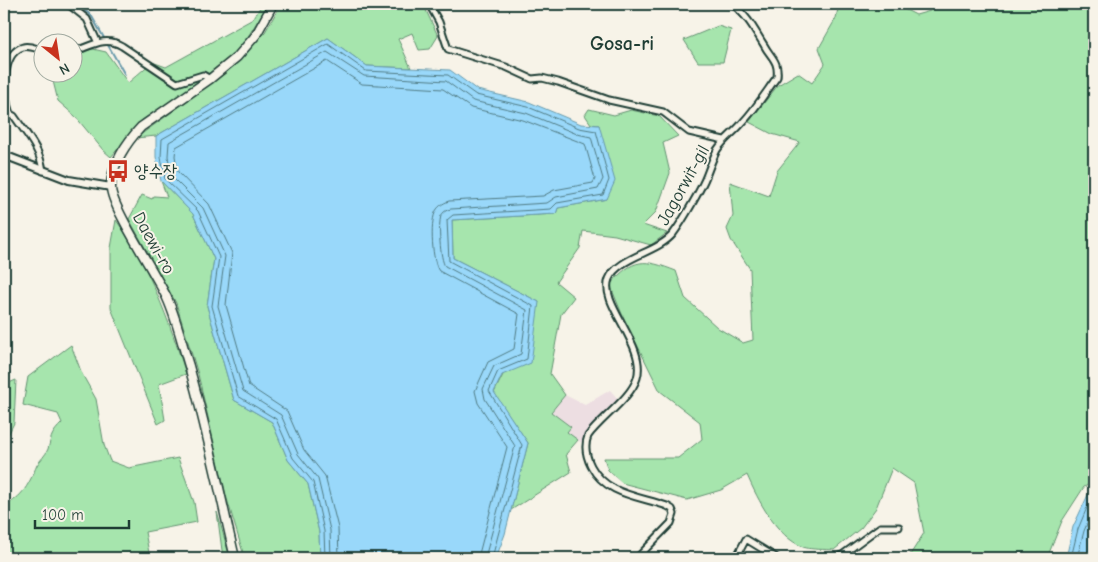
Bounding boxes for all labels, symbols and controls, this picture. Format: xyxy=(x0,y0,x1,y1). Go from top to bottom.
north arrow xyxy=(32,32,82,82)
district label: Gosa-ri xyxy=(590,32,654,55)
text: N xyxy=(56,59,72,78)
street label: Jagorwit-gil xyxy=(653,141,714,229)
bus stop icon: 양수장 xyxy=(105,158,131,184)
place label: 양수장 xyxy=(134,161,177,182)
street label: Daewi-ro xyxy=(128,208,179,278)
scale bar xyxy=(35,497,129,529)
text: 100 m xyxy=(42,506,84,524)

